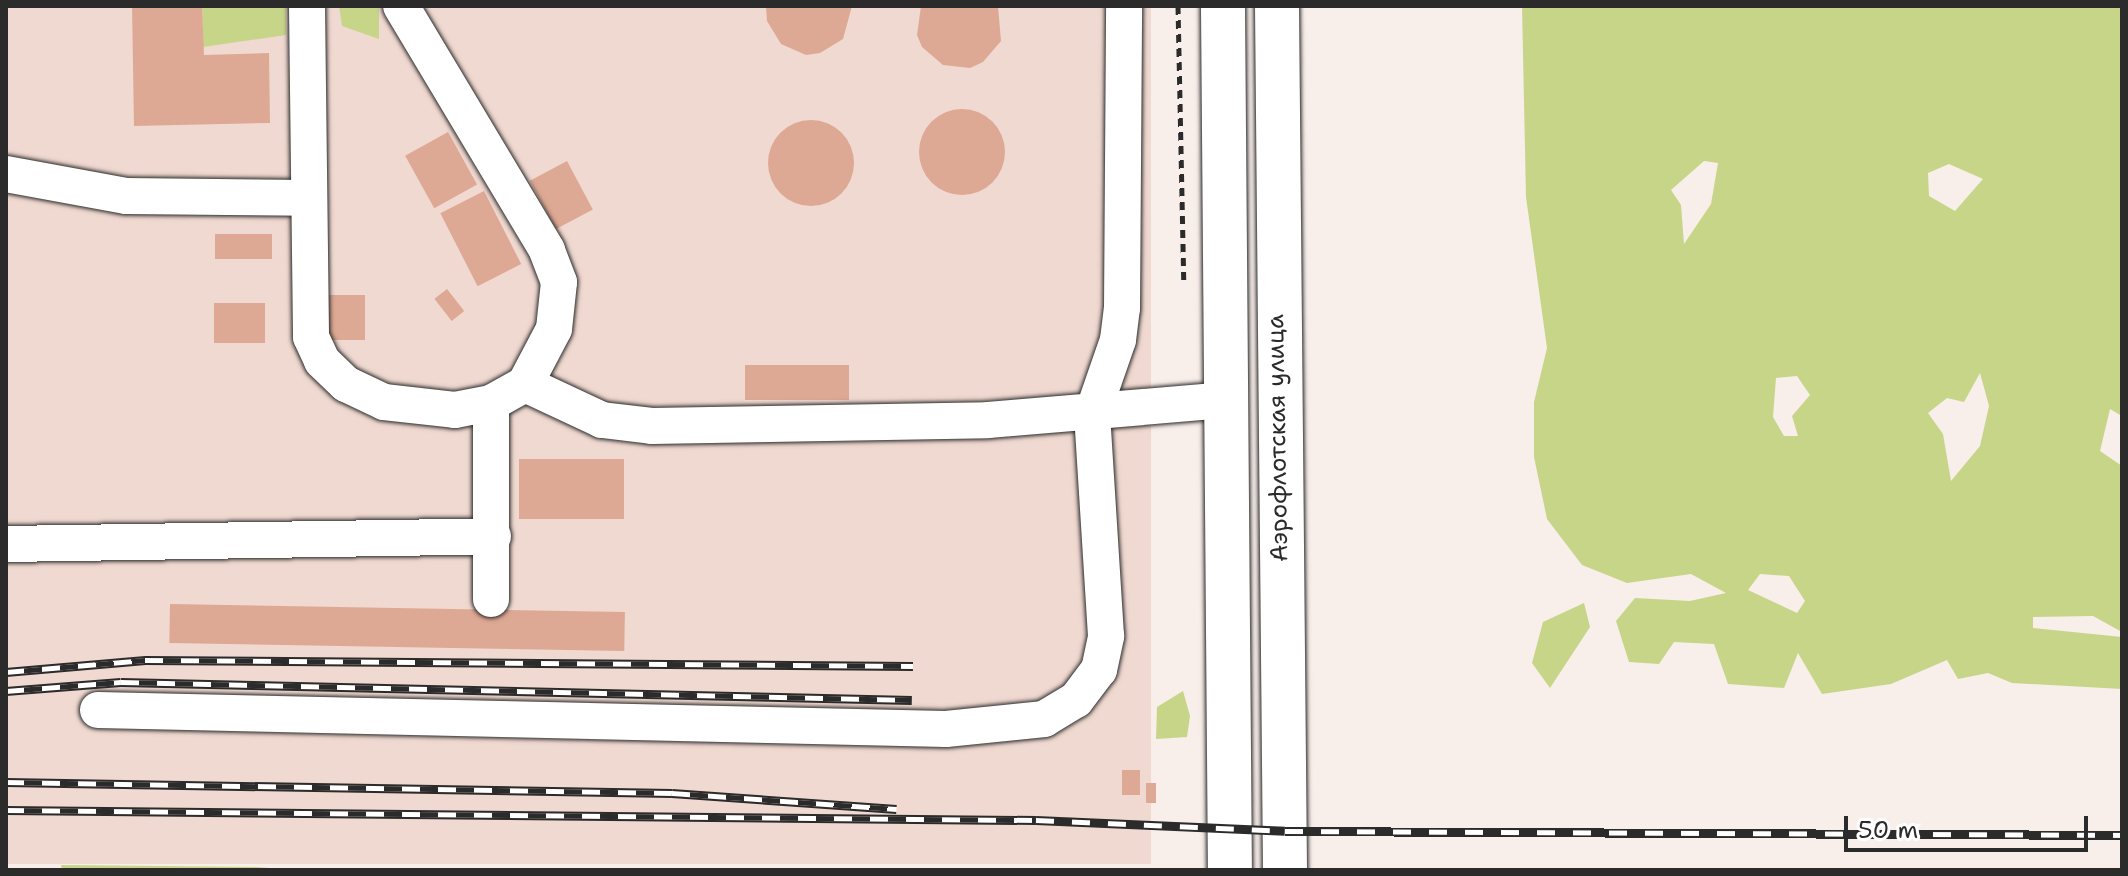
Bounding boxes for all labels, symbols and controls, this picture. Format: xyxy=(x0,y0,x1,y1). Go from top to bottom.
street label: Аэрофлотская улица xyxy=(1261,314,1295,562)
scale bar xyxy=(1848,800,2092,850)
text: 50 m xyxy=(1858,814,1918,846)

